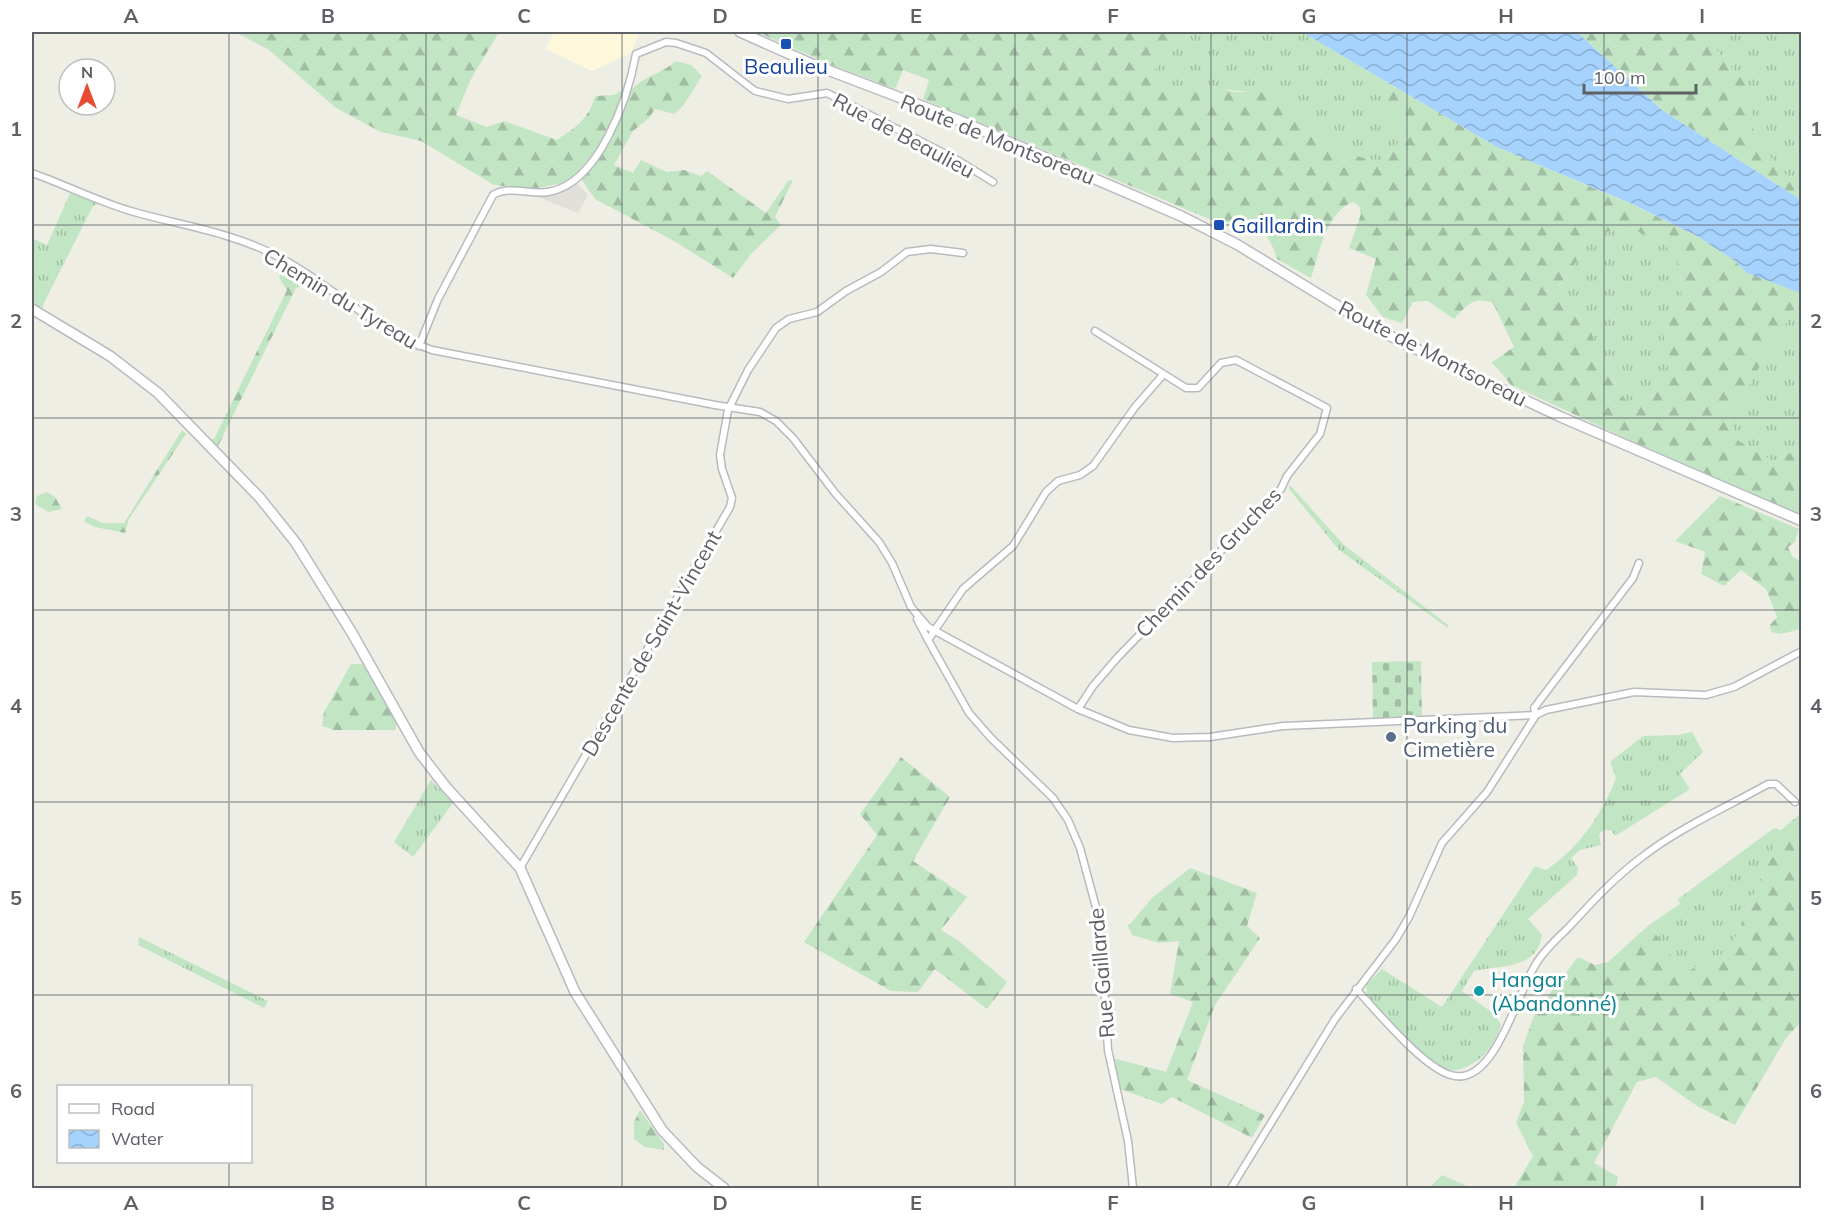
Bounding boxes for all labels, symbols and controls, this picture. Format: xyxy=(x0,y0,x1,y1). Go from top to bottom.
text: A xyxy=(124,3,139,28)
text: B xyxy=(321,3,335,28)
text: C xyxy=(517,3,531,28)
text: D xyxy=(712,3,728,28)
text: E xyxy=(910,3,922,28)
text: F xyxy=(1107,3,1119,28)
text: G xyxy=(1302,3,1316,28)
text: H xyxy=(1498,3,1514,28)
text: I xyxy=(1699,3,1705,28)
marker: Beaulieu xyxy=(779,37,793,51)
place label: Beaulieu xyxy=(744,53,828,79)
north arrow xyxy=(57,57,117,117)
scale bar xyxy=(1584,57,1696,95)
text: N xyxy=(81,62,93,82)
text: 100 m xyxy=(1593,66,1646,89)
street label: Rue de Beaulieu xyxy=(829,87,979,183)
street label: Route de Montsoreau xyxy=(897,88,1099,190)
text: 1 xyxy=(10,116,22,141)
text: 1 xyxy=(1810,116,1822,141)
place label: Gaillardin xyxy=(1231,212,1324,238)
marker: Gaillardin xyxy=(1212,218,1226,232)
street label: Chemin du Tyreau xyxy=(259,242,423,354)
street label: Route de Montsoreau xyxy=(1335,294,1531,412)
text: 2 xyxy=(10,308,22,333)
text: 2 xyxy=(1810,308,1822,333)
street label: Chemin des Gruches xyxy=(1130,481,1286,643)
text: 3 xyxy=(10,501,22,526)
text: 3 xyxy=(1810,501,1822,526)
street label: Descente de Saint-Vincent xyxy=(576,525,726,761)
text: 4 xyxy=(10,693,22,718)
text: 4 xyxy=(1810,693,1822,718)
place label: Parking du Cimetière xyxy=(1403,712,1507,762)
marker: Parking du Cimetière xyxy=(1384,730,1398,744)
text: 5 xyxy=(10,885,22,910)
text: 5 xyxy=(1810,885,1822,910)
street label: Rue Gaillarde xyxy=(1082,907,1120,1039)
place label: Hangar (Abandonné) xyxy=(1491,966,1618,1016)
marker: Hangar (Abandonné) xyxy=(1472,984,1486,998)
text: 6 xyxy=(10,1078,22,1103)
text: 6 xyxy=(1810,1078,1822,1103)
legend xyxy=(57,1085,252,1163)
text: Road xyxy=(111,1097,155,1120)
text: Water xyxy=(111,1127,164,1150)
text: A xyxy=(124,1190,139,1215)
text: B xyxy=(321,1190,335,1215)
text: C xyxy=(517,1190,531,1215)
text: D xyxy=(712,1190,728,1215)
text: E xyxy=(910,1190,922,1215)
text: F xyxy=(1107,1190,1119,1215)
text: G xyxy=(1302,1190,1316,1215)
text: H xyxy=(1498,1190,1514,1215)
text: I xyxy=(1699,1190,1705,1215)

